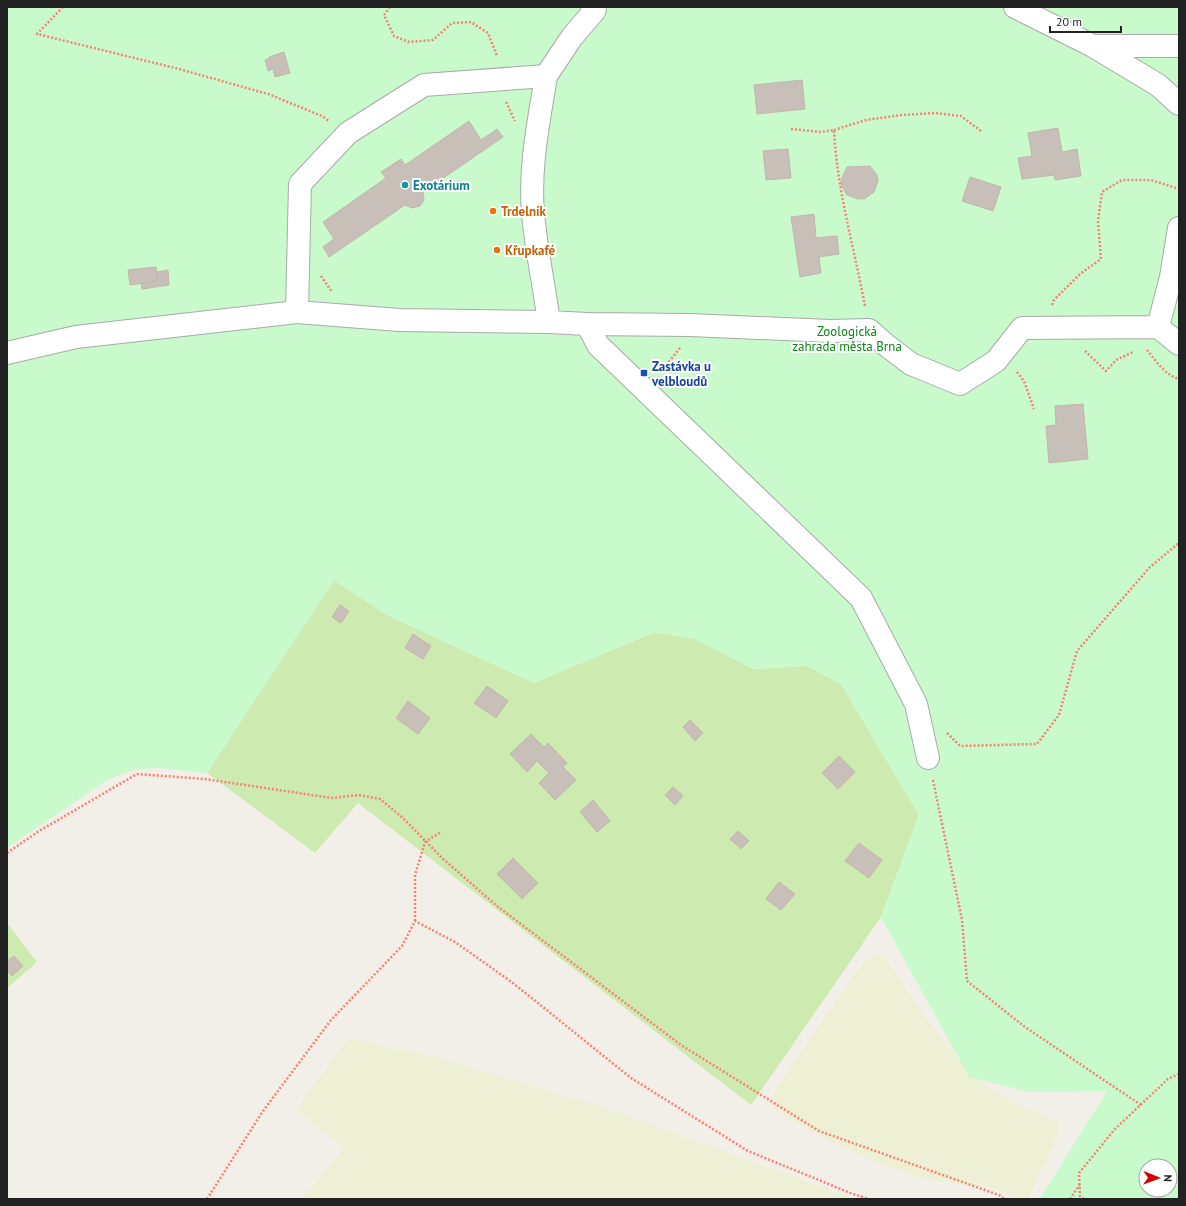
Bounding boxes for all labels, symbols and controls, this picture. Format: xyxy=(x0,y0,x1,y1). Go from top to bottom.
scale bar xyxy=(1050,8,1121,34)
text: 20 m xyxy=(1056,14,1082,29)
place label: Exotárium xyxy=(413,177,470,194)
marker: Exotárium xyxy=(400,180,410,190)
place label: Trdelník xyxy=(501,203,547,220)
marker: Trdelník xyxy=(488,206,498,216)
place label: Křupkafé xyxy=(505,242,556,259)
marker: Křupkafé xyxy=(492,245,502,255)
park label: Zoologická zahrada města Brna xyxy=(792,323,902,355)
place label: Zastávka u velbloudů xyxy=(651,358,711,390)
marker: Zastávka u velbloudů xyxy=(639,368,649,378)
north arrow xyxy=(1138,1158,1178,1198)
text: N xyxy=(1161,1174,1175,1182)

